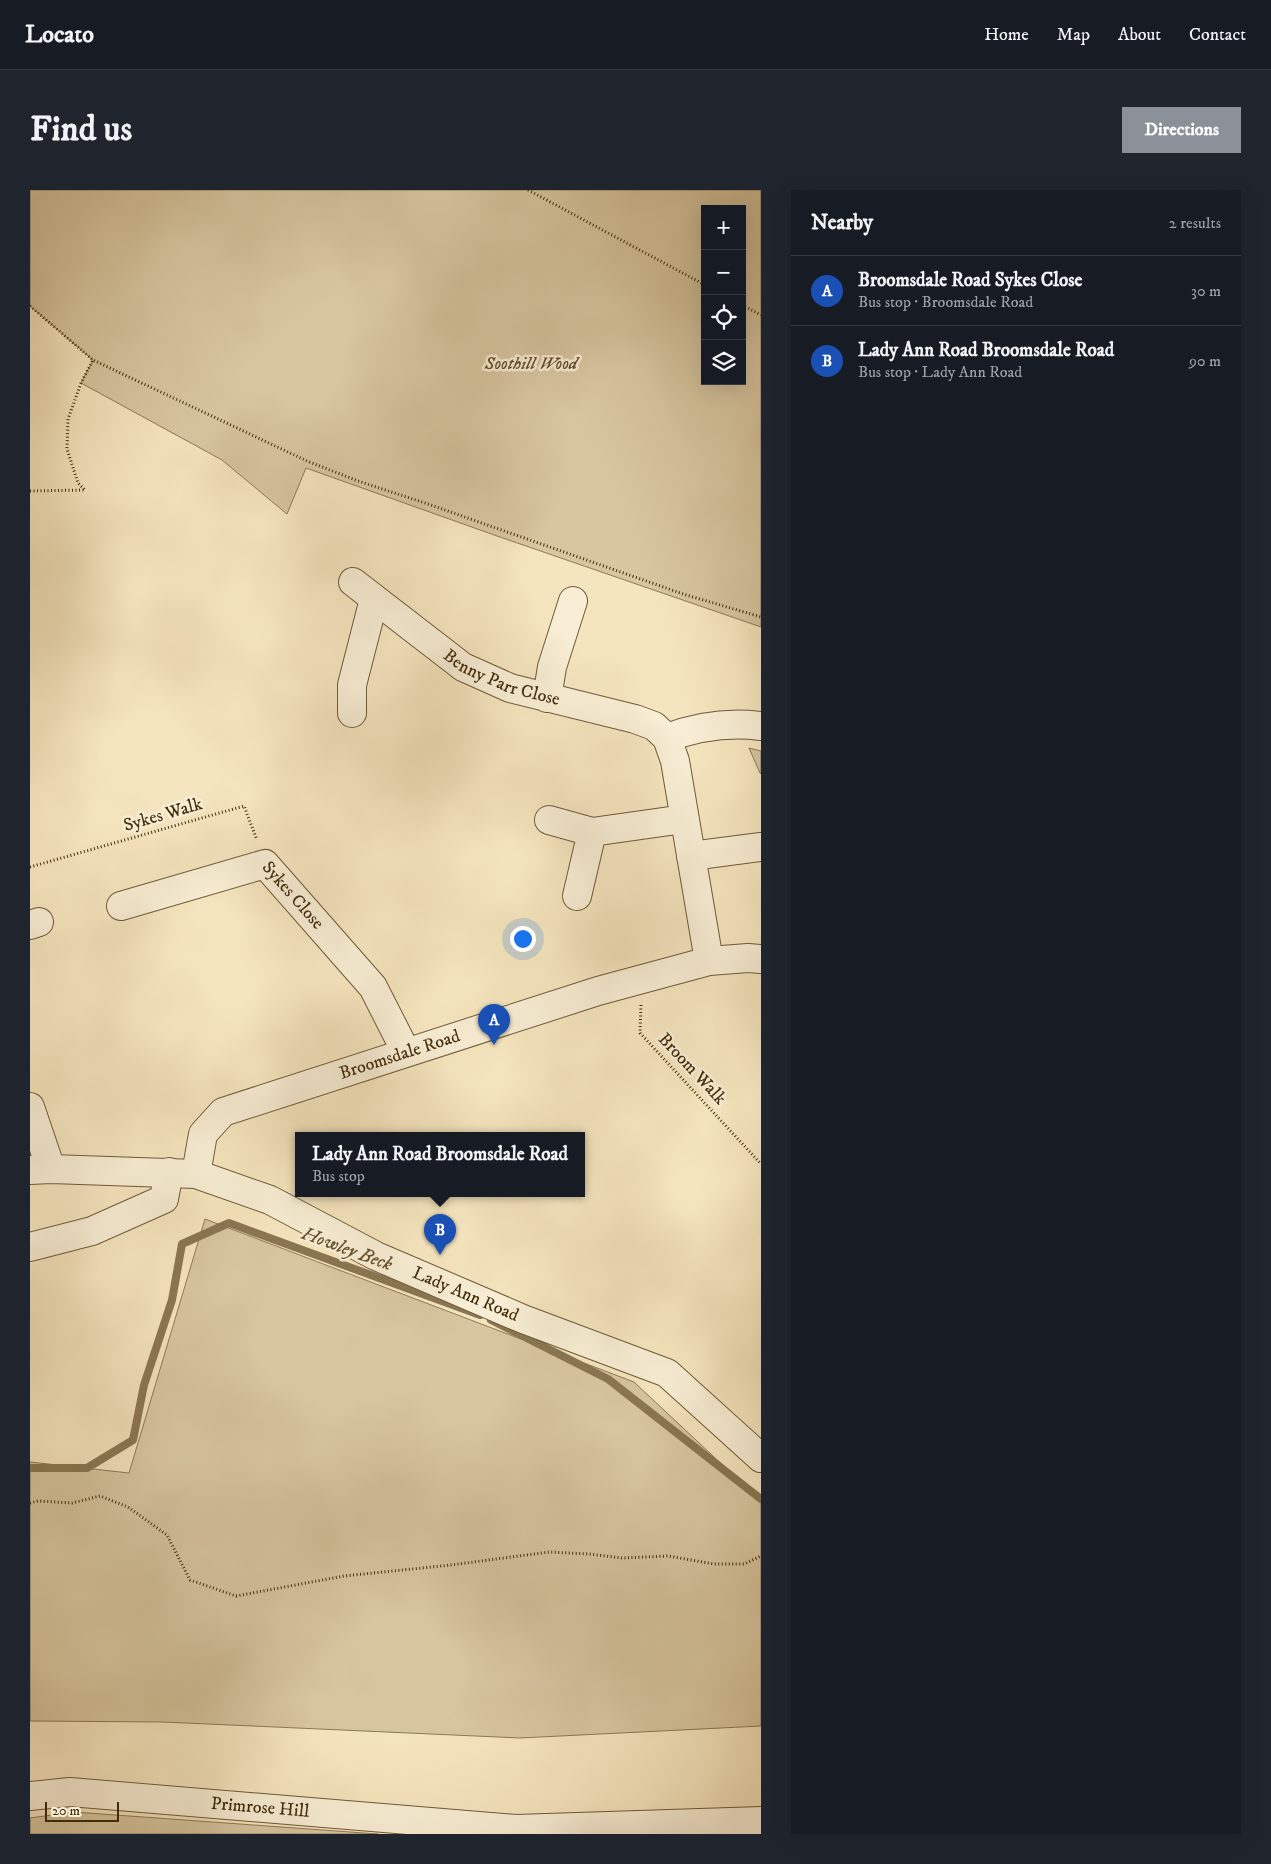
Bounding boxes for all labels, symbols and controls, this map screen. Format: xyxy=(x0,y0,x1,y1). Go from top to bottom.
text: Locato xyxy=(25,20,94,50)
text: Home xyxy=(984,24,1029,46)
text: Map xyxy=(1057,24,1090,46)
text: About xyxy=(1118,24,1161,46)
text: Contact xyxy=(1189,24,1246,46)
button: Directions xyxy=(1122,107,1241,153)
text: Find us xyxy=(30,108,132,152)
map controls xyxy=(701,205,746,385)
button: + xyxy=(701,205,746,250)
text: Nearby xyxy=(811,210,873,236)
text: 2 results xyxy=(1169,213,1221,233)
button: − xyxy=(701,250,746,295)
text: Broomsdale Road Sykes Close xyxy=(858,269,1082,292)
text: A xyxy=(822,281,832,301)
text: 30 m xyxy=(1191,281,1221,301)
text: Bus stop · Broomsdale Road xyxy=(858,292,1033,312)
button: locate xyxy=(701,295,746,340)
text: Lady Ann Road Broomsdale Road xyxy=(858,339,1114,362)
button: layers xyxy=(701,340,746,385)
text: B xyxy=(822,351,832,371)
text: 90 m xyxy=(1189,351,1221,371)
park label: Soothill Wood xyxy=(484,353,580,375)
text: Bus stop · Lady Ann Road xyxy=(858,362,1022,382)
street label: Benny Parr Close xyxy=(439,645,562,711)
street label: Sykes Walk xyxy=(121,793,205,837)
street label: Sykes Close xyxy=(257,857,328,934)
your location xyxy=(510,926,536,952)
pin: A xyxy=(478,1004,510,1045)
street label: Broomsdale Road xyxy=(337,1025,463,1085)
street label: Broom Walk xyxy=(653,1028,731,1110)
popup xyxy=(295,1132,585,1197)
text: Lady Ann Road Broomsdale Road xyxy=(312,1143,568,1166)
text: Bus stop xyxy=(312,1166,365,1186)
pin: B xyxy=(424,1214,456,1255)
water label: Howley Beck xyxy=(297,1222,396,1276)
street label: Lady Ann Road xyxy=(409,1262,522,1327)
street label: Primrose Hill xyxy=(210,1793,311,1823)
scale bar xyxy=(45,1799,119,1822)
text: 20 m xyxy=(52,1802,80,1820)

